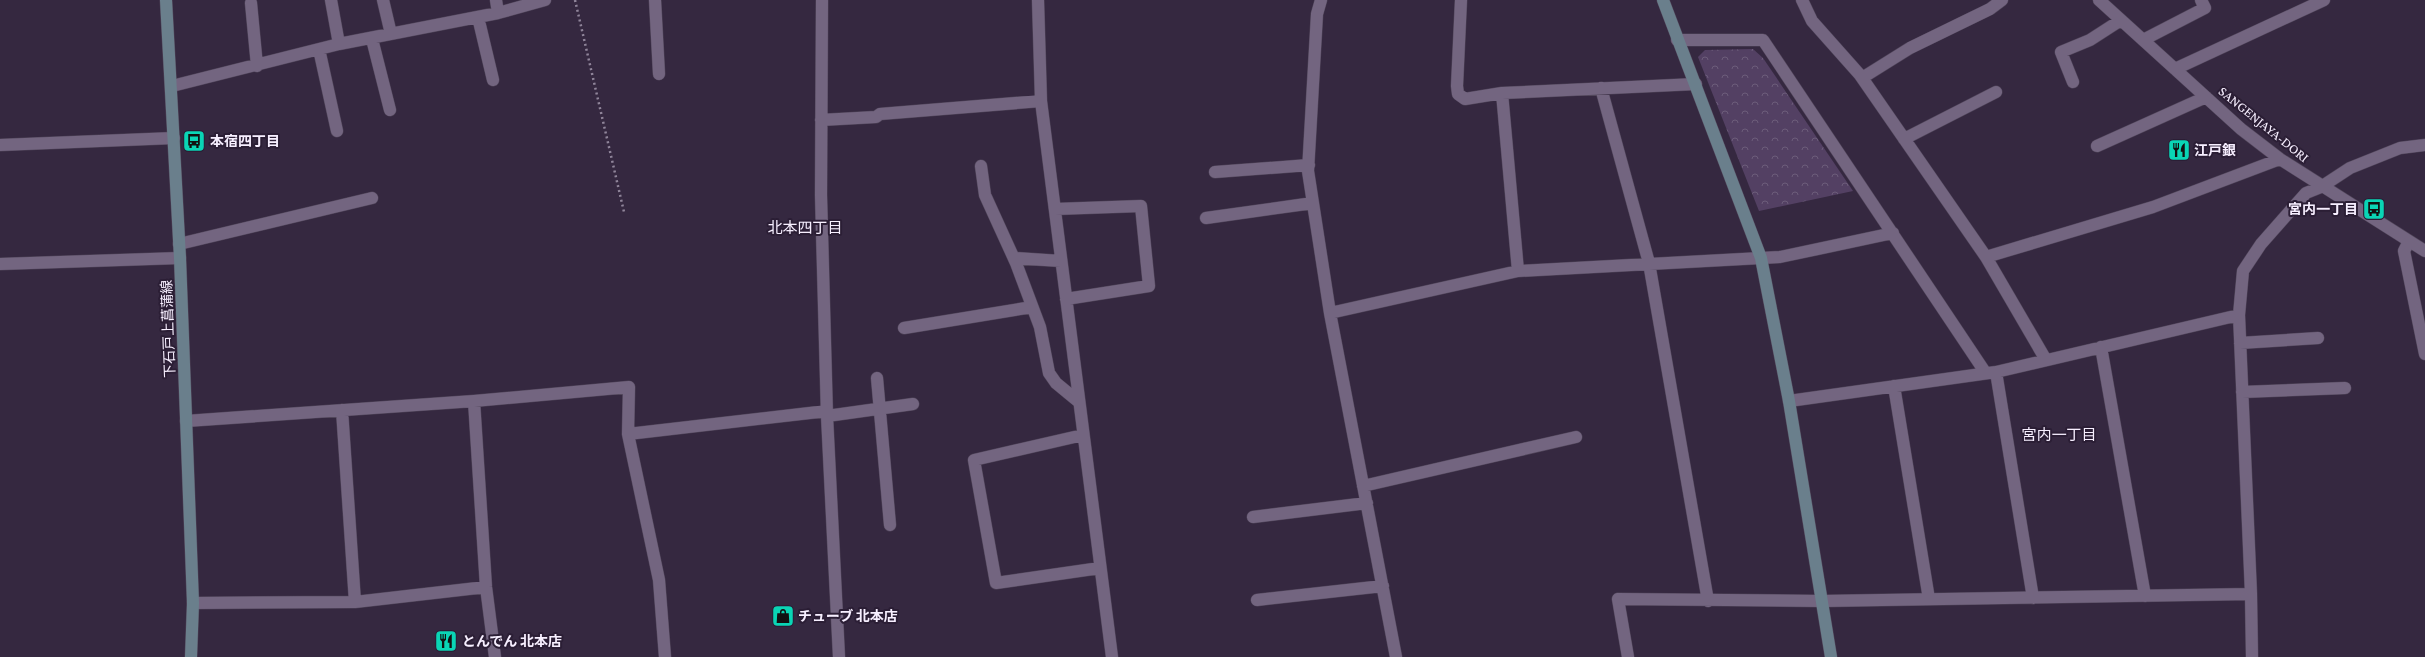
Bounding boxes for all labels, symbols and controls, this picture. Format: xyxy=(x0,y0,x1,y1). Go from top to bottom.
street label: SANGENJAYA-DORI xyxy=(2216,83,2312,165)
bus stop icon: 本宿四丁目 xyxy=(181,128,207,154)
place label: 本宿四丁目 xyxy=(210,133,280,149)
restaurant icon: 江戸銀 xyxy=(2166,137,2192,163)
place label: 江戸銀 xyxy=(2194,142,2236,158)
bus stop icon: 宮内一丁目 xyxy=(2361,196,2387,222)
place label: 宮内一丁目 xyxy=(2288,201,2358,217)
district label: 北本四丁目 xyxy=(767,219,843,236)
street label: 下石戸上菖蒲線 xyxy=(158,280,178,378)
district label: 宮内一丁目 xyxy=(2021,427,2097,443)
shop icon: チューブ 北本店 xyxy=(770,603,796,629)
place label: チューブ 北本店 xyxy=(798,608,898,624)
restaurant icon: とんでん 北本店 xyxy=(433,628,459,654)
place label: とんでん 北本店 xyxy=(462,633,562,649)

